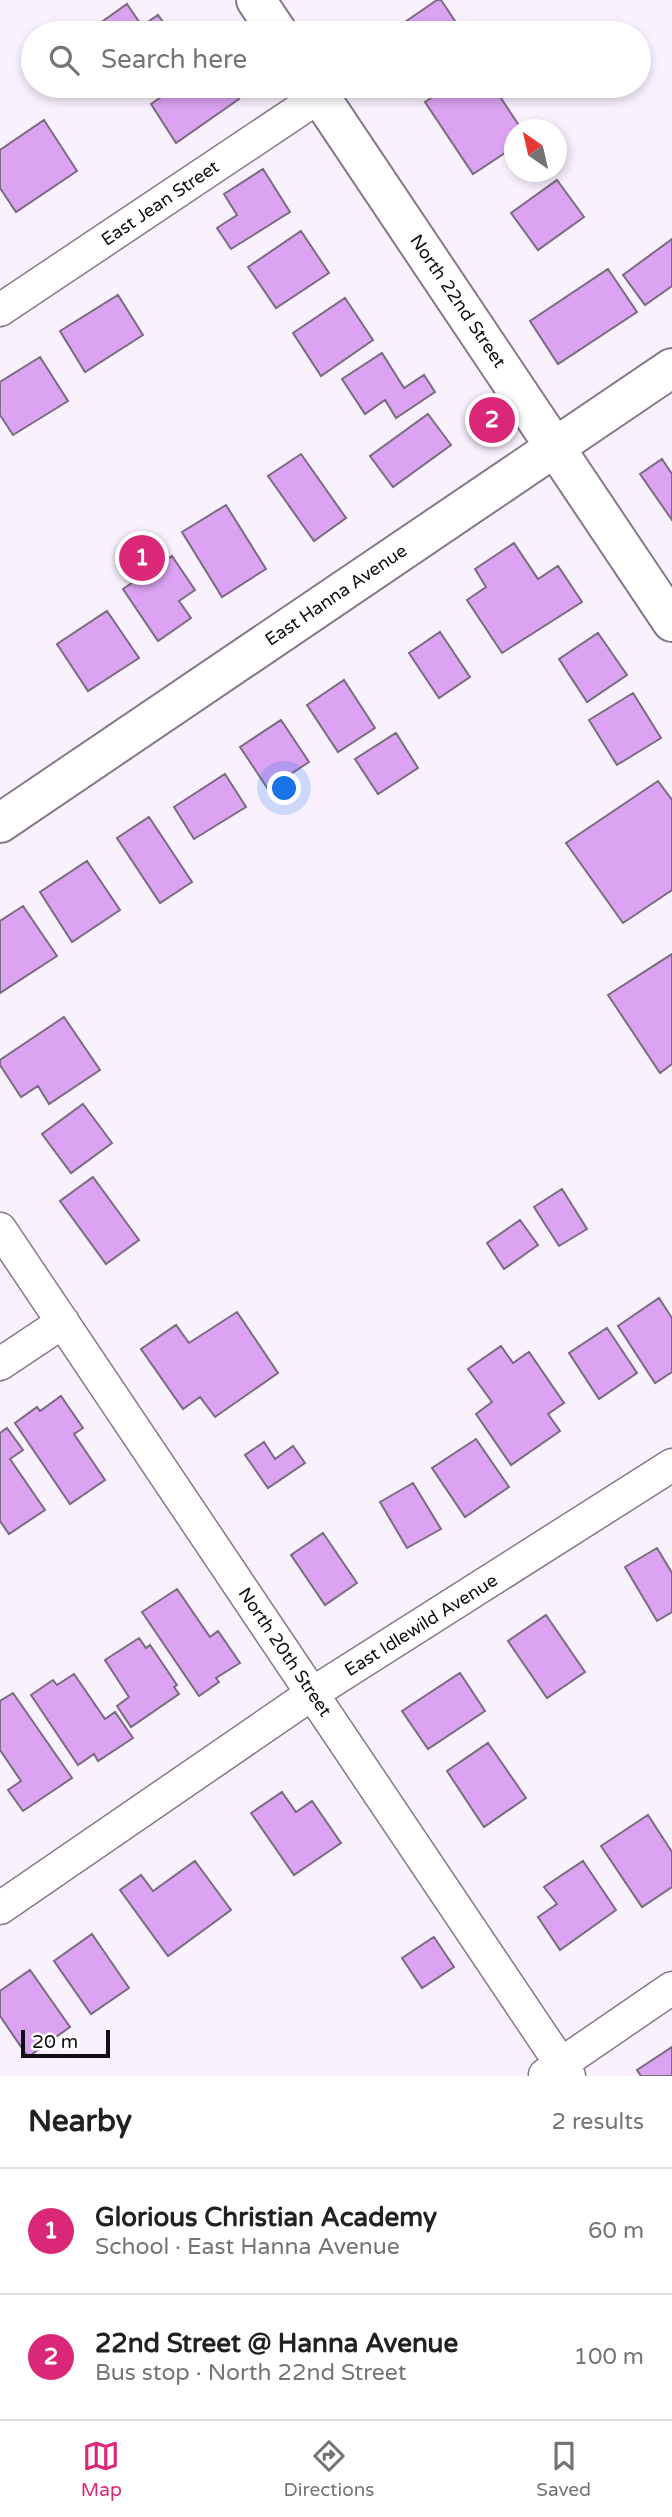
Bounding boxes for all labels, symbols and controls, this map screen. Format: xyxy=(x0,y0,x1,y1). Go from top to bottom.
search box xyxy=(21,21,651,98)
icon: search xyxy=(45,41,83,79)
text: Search here xyxy=(101,44,247,75)
north arrow xyxy=(504,119,567,182)
street label: East Jean Street xyxy=(97,155,223,251)
street label: North 22nd Street xyxy=(405,230,511,372)
pin: 2 xyxy=(469,394,515,446)
pin: 1 xyxy=(119,532,165,584)
street label: East Hanna Avenue xyxy=(261,539,411,651)
your location xyxy=(267,771,301,805)
street label: East Idlewild Avenue xyxy=(341,1569,501,1681)
street label: North 20th Street xyxy=(234,1583,336,1721)
scale bar xyxy=(21,2027,110,2059)
text: 20 m xyxy=(32,2031,78,2053)
text: Nearby xyxy=(28,2103,132,2140)
text: 2 results xyxy=(551,2108,644,2136)
text: Glorious Christian Academy xyxy=(95,2202,437,2233)
text: 1 xyxy=(44,2217,58,2245)
text: 60 m xyxy=(588,2217,644,2245)
text: School · East Hanna Avenue xyxy=(95,2233,400,2261)
text: 22nd Street @ Hanna Avenue xyxy=(95,2328,458,2359)
text: 2 xyxy=(44,2343,58,2371)
text: 100 m xyxy=(574,2343,644,2371)
text: Bus stop · North 22nd Street xyxy=(95,2359,407,2387)
tab: Map xyxy=(81,2437,122,2501)
tab: Directions xyxy=(284,2437,375,2501)
tab: Saved xyxy=(536,2437,591,2501)

